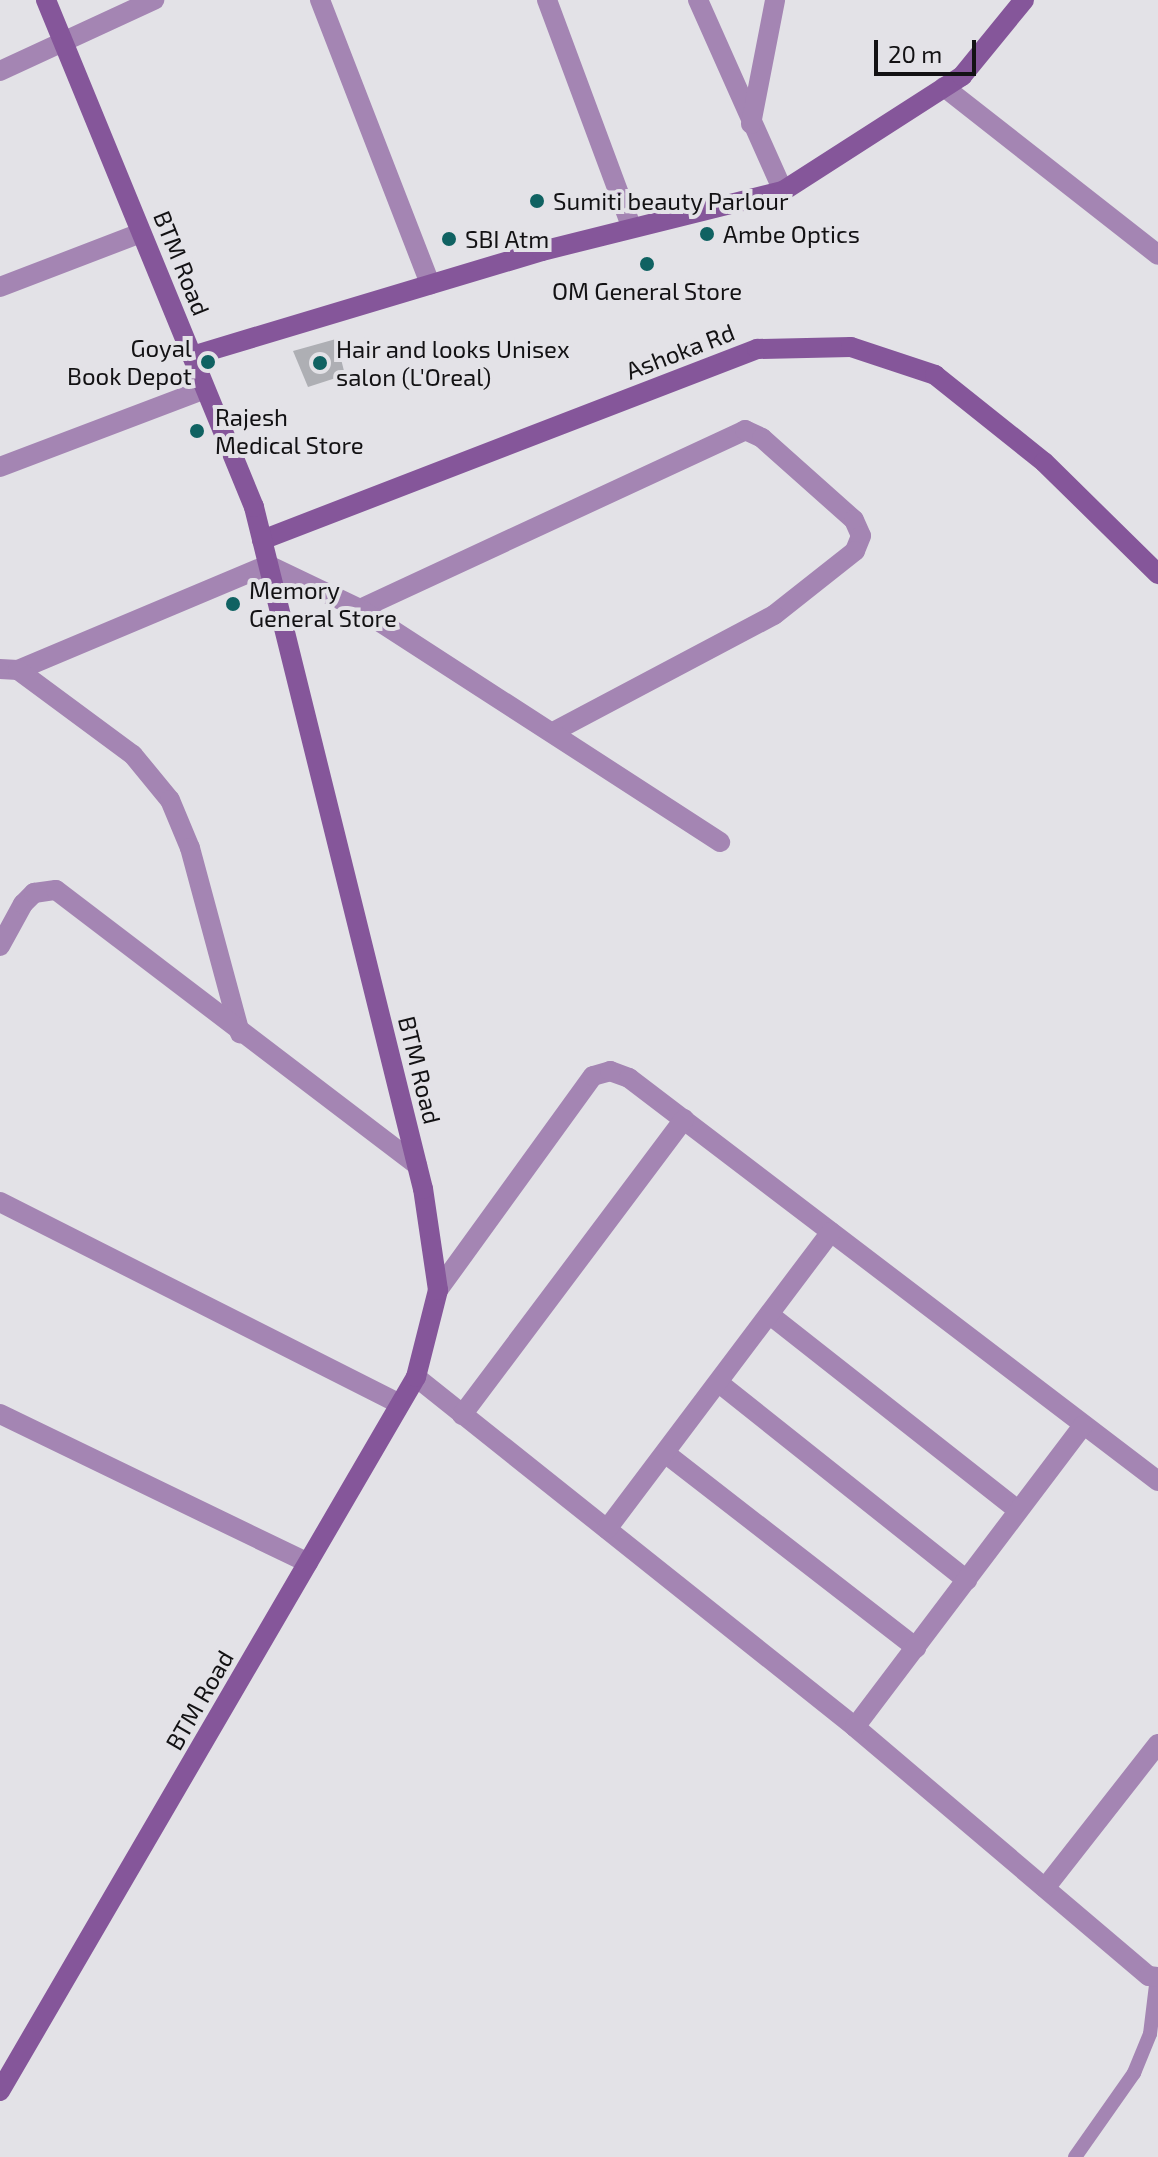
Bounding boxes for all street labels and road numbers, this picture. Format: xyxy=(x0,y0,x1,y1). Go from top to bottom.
street label: BTM Road xyxy=(148,206,216,320)
street label: Ashoka Rd xyxy=(622,317,738,385)
street label: BTM Road xyxy=(393,1013,447,1127)
street label: BTM Road xyxy=(159,1645,239,1755)

